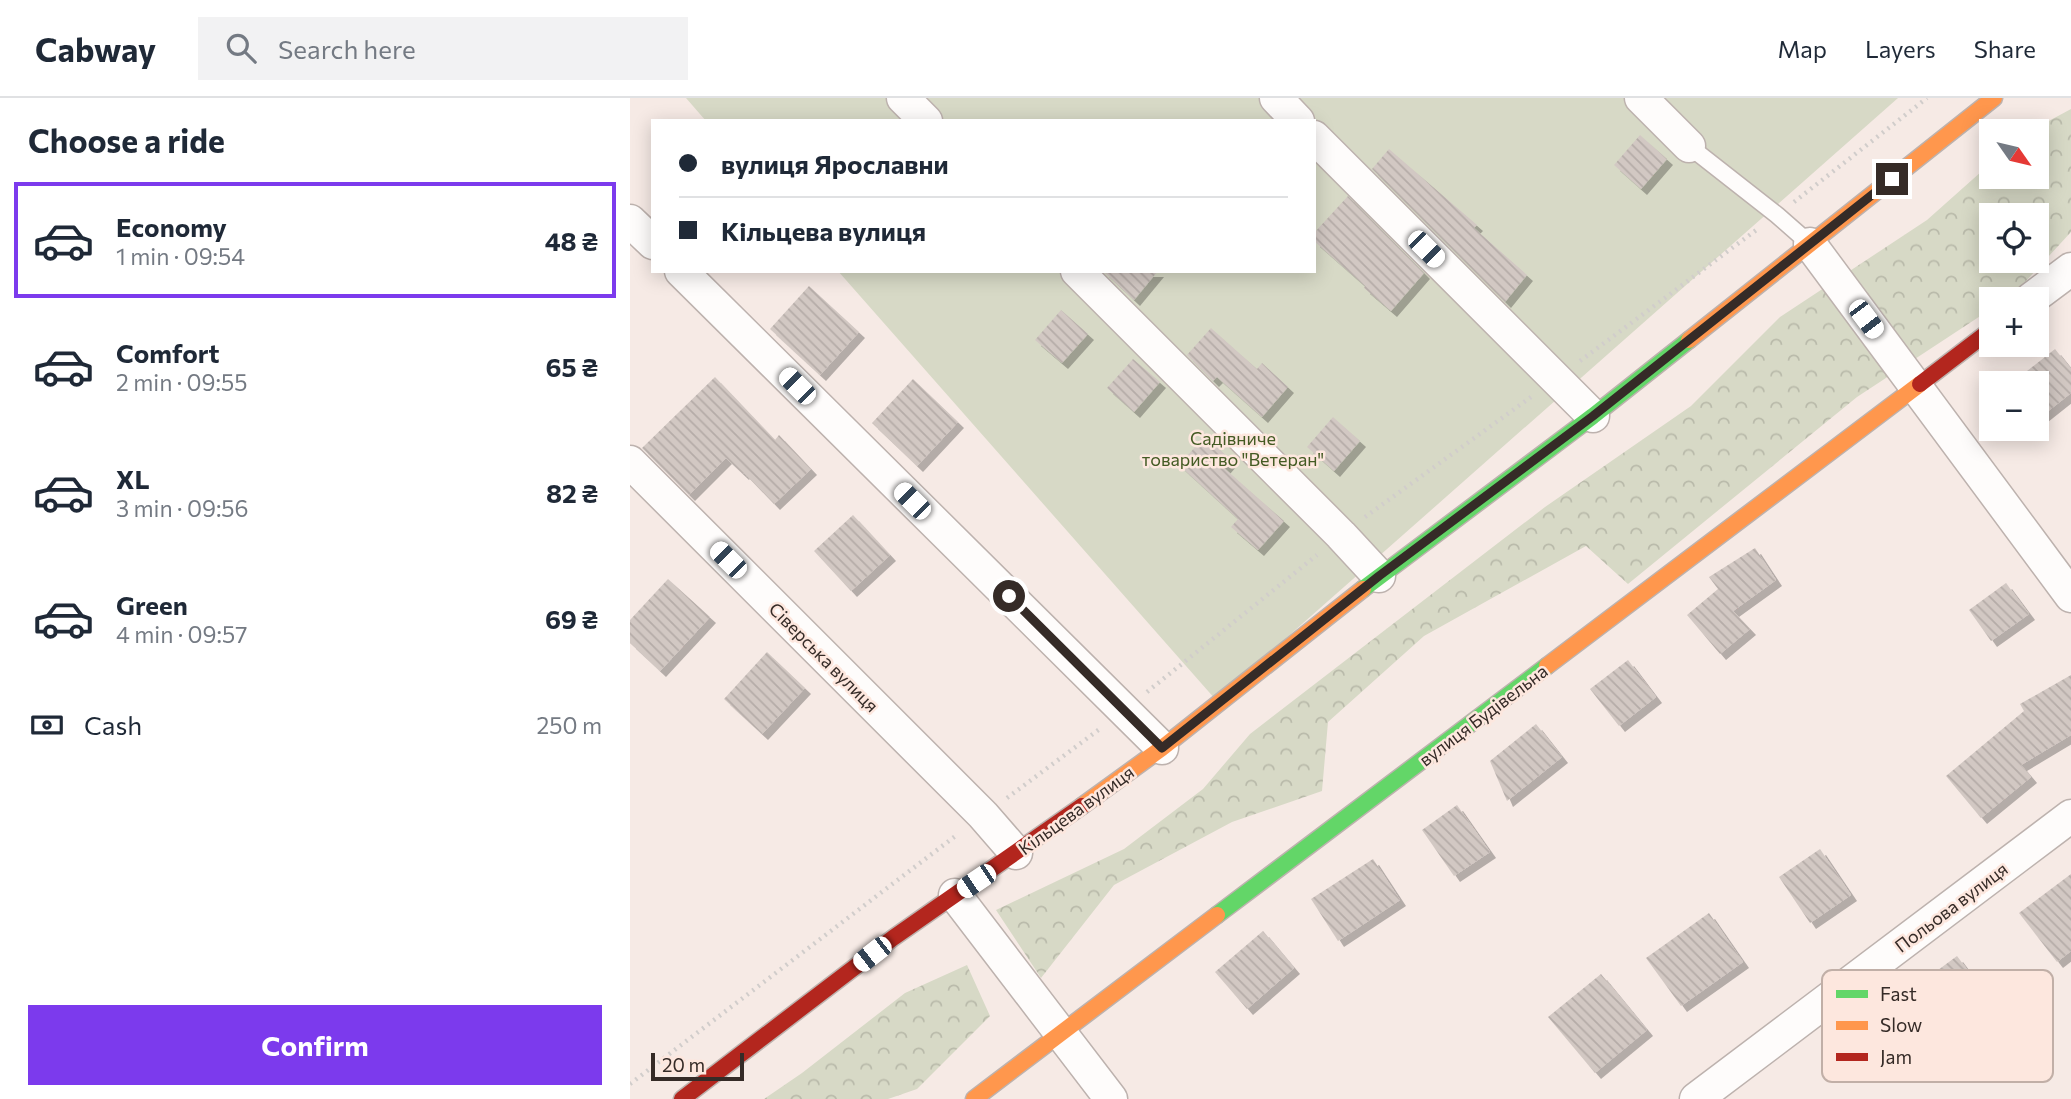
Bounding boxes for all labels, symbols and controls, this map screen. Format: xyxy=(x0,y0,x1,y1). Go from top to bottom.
search box xyxy=(198,17,688,80)
text: Cabway xyxy=(35,28,156,69)
icon: search xyxy=(222,29,260,67)
text: Search here xyxy=(278,33,416,64)
text: Map xyxy=(1778,34,1827,63)
text: Layers xyxy=(1865,34,1936,63)
text: Share xyxy=(1974,34,2036,63)
north arrow xyxy=(1979,119,2049,189)
map controls xyxy=(1979,119,2049,441)
text: Choose a ride xyxy=(28,120,225,160)
text: вулиця Ярославни xyxy=(721,148,949,179)
route end xyxy=(1876,163,1908,195)
button: locate xyxy=(1979,203,2049,273)
icon: car xyxy=(32,209,95,272)
text: Economy xyxy=(116,211,227,242)
text: Кільцева вулиця xyxy=(721,215,926,246)
text: 48 ₴ xyxy=(545,225,598,256)
car xyxy=(1404,227,1449,271)
text: 1 min · 09:54 xyxy=(116,242,245,270)
button: + xyxy=(1979,287,2049,357)
car xyxy=(1845,296,1888,342)
icon: car xyxy=(32,335,95,398)
text: Comfort xyxy=(116,337,219,368)
text: 65 ₴ xyxy=(546,351,598,382)
car xyxy=(775,364,820,408)
text: 2 min · 09:55 xyxy=(116,368,247,396)
button: − xyxy=(1979,371,2049,441)
park label: Садівниче товариство "Ветеран" xyxy=(1142,427,1324,470)
icon: car xyxy=(32,461,95,524)
text: XL xyxy=(116,463,150,494)
text: 82 ₴ xyxy=(546,477,598,508)
car xyxy=(890,479,935,523)
text: 3 min · 09:56 xyxy=(116,494,249,522)
car xyxy=(706,538,751,582)
route start xyxy=(993,580,1025,612)
icon: car xyxy=(32,587,95,650)
text: Green xyxy=(116,589,188,620)
street label: Сіверська вулиця xyxy=(765,598,883,716)
text: 69 ₴ xyxy=(545,603,598,634)
text: 4 min · 09:57 xyxy=(116,620,247,648)
street label: вулиця Будівельна xyxy=(1414,659,1552,771)
icon: cash xyxy=(28,706,66,744)
text: Cash xyxy=(84,709,142,740)
text: 250 m xyxy=(537,711,602,739)
street label: Кільцева вулиця xyxy=(1014,761,1138,859)
street label: Польова вулиця xyxy=(1890,857,2012,957)
car xyxy=(953,861,1000,901)
car xyxy=(849,933,896,975)
legend xyxy=(1822,970,2053,1082)
text: Fast xyxy=(1880,982,1917,1005)
button: Confirm xyxy=(28,1005,602,1085)
text: Slow xyxy=(1880,1013,1922,1036)
text: Jam xyxy=(1880,1045,1912,1068)
scale bar xyxy=(651,1050,744,1082)
text: 20 m xyxy=(662,1053,705,1076)

